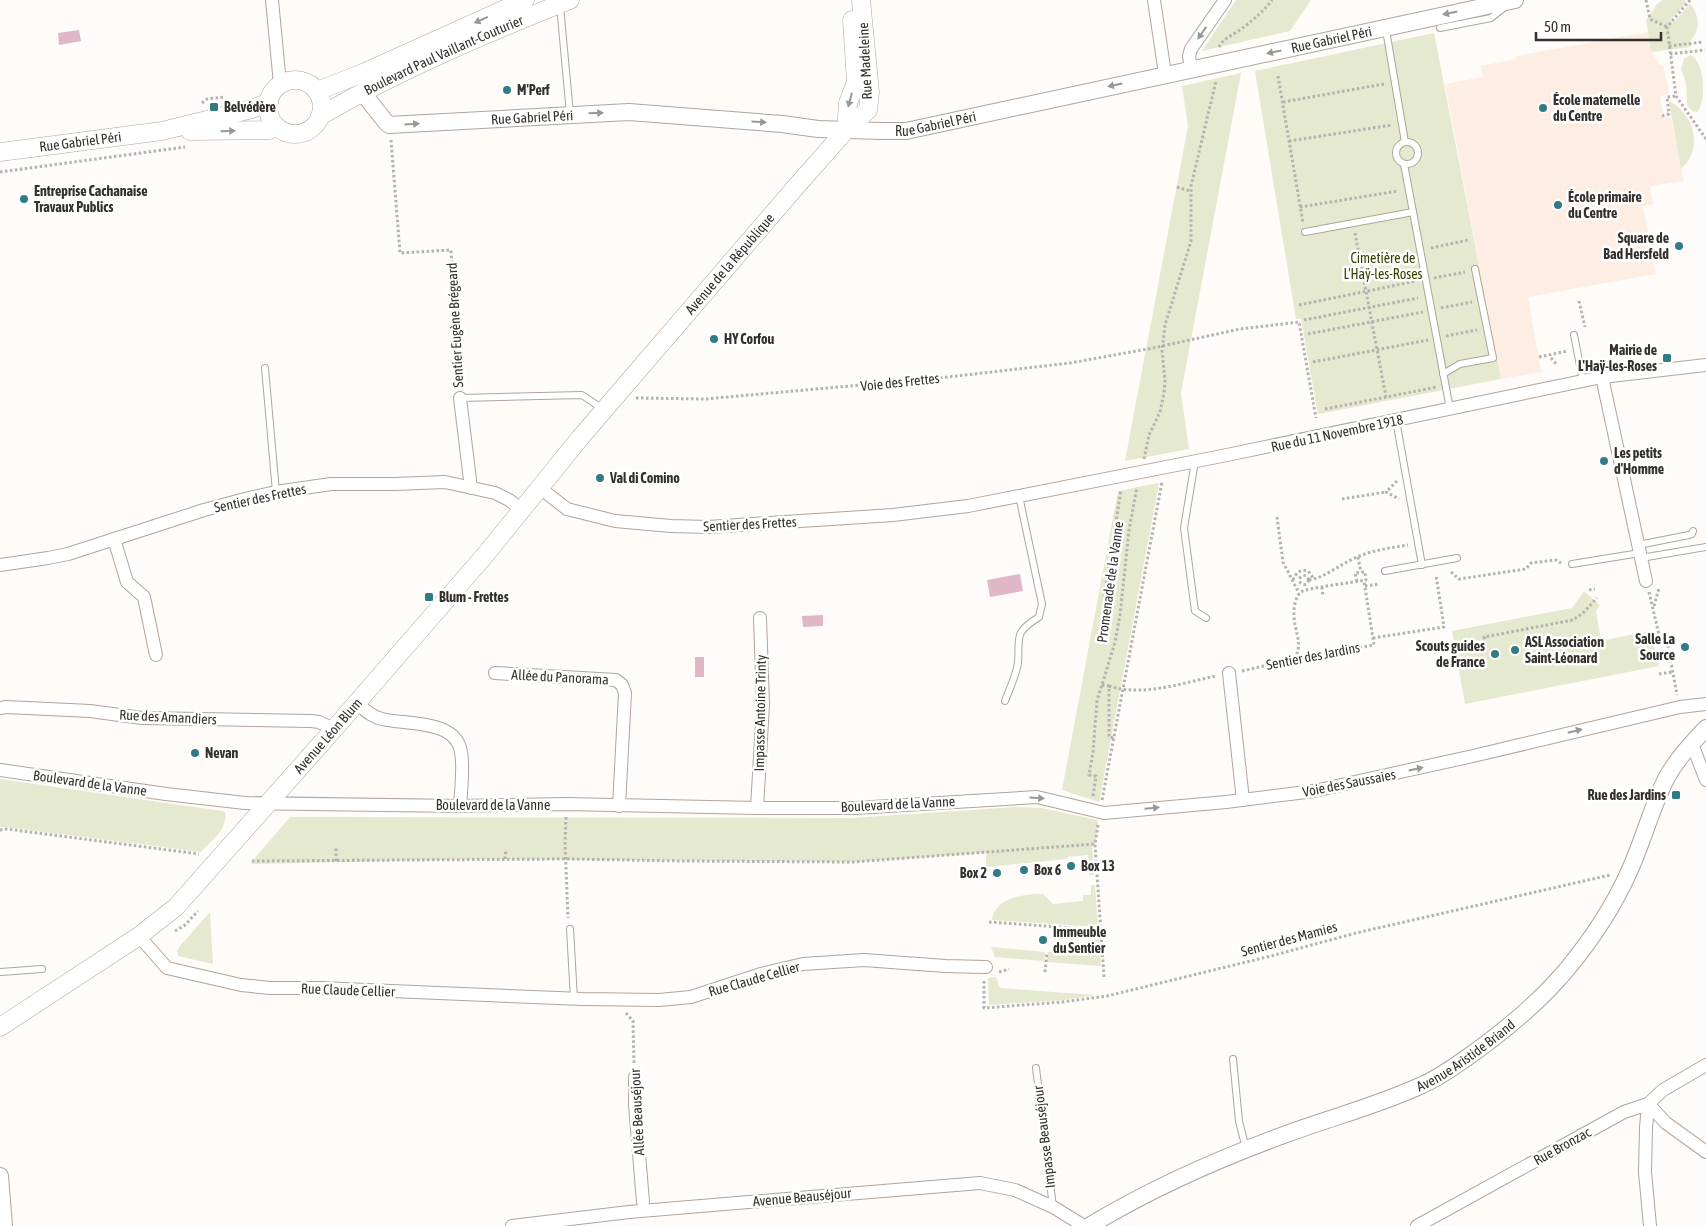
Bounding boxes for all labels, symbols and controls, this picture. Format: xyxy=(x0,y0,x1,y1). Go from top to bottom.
one-way arrow xyxy=(1441,10,1457,18)
scale bar xyxy=(1536,10,1661,42)
street label: Boulevard Paul Vaillant-Couturier xyxy=(361,12,526,98)
one-way arrow xyxy=(474,16,488,24)
text: 50 m xyxy=(1544,18,1571,35)
street label: Rue Madeleine xyxy=(855,22,875,100)
street label: Rue Gabriel Péri xyxy=(1289,23,1373,56)
one-way arrow xyxy=(1197,26,1207,40)
one-way arrow xyxy=(1265,48,1281,56)
one-way arrow xyxy=(1107,81,1122,89)
place label: M'Perf xyxy=(517,82,550,98)
marker: M'Perf xyxy=(501,84,513,96)
place label: École maternelle du Centre xyxy=(1553,92,1640,124)
one-way arrow xyxy=(845,93,853,108)
place label: Belvédère xyxy=(224,99,276,115)
marker: Belvédère xyxy=(208,101,220,113)
marker: École maternelle du Centre xyxy=(1537,102,1549,114)
street label: Rue Gabriel Péri xyxy=(491,107,574,127)
street label: Rue Gabriel Péri xyxy=(895,108,977,139)
one-way arrow xyxy=(589,109,605,117)
one-way arrow xyxy=(751,118,767,126)
one-way arrow xyxy=(404,120,420,128)
one-way arrow xyxy=(220,127,236,135)
street label: Rue Gabriel Péri xyxy=(38,128,122,155)
place label: Entreprise Cachanaise Travaux Publics xyxy=(34,183,148,215)
place label: École primaire du Centre xyxy=(1568,189,1642,221)
marker: Entreprise Cachanaise Travaux Publics xyxy=(18,193,30,205)
marker: École primaire du Centre xyxy=(1552,199,1564,211)
street label: Avenue de la République xyxy=(682,210,778,317)
place label: Square de Bad Hersfeld xyxy=(1603,230,1669,262)
marker: Square de Bad Hersfeld xyxy=(1673,240,1685,252)
park label: Cimetière de L'Haÿ-les-Roses xyxy=(1343,250,1423,282)
street label: Sentier Eugène Brégeard xyxy=(444,262,466,388)
place label: HY Corfou xyxy=(724,331,775,347)
marker: HY Corfou xyxy=(708,333,720,345)
place label: Mairie de L'Haÿ-les-Roses xyxy=(1578,342,1657,374)
marker: Mairie de L'Haÿ-les-Roses xyxy=(1661,352,1673,364)
street label: Voie des Frettes xyxy=(860,370,940,394)
street label: Rue du 11 Novembre 1918 xyxy=(1270,411,1405,455)
place label: Les petits d'Homme xyxy=(1614,445,1664,477)
marker: Les petits d'Homme xyxy=(1598,455,1610,467)
place label: Val di Comino xyxy=(609,470,680,486)
marker: Val di Comino xyxy=(594,472,606,484)
street label: Sentier des Frettes xyxy=(213,480,307,516)
street label: Sentier des Frettes xyxy=(703,514,797,534)
street label: Promenade de la Vanne xyxy=(1094,520,1126,644)
place label: Blum - Frettes xyxy=(439,589,509,605)
marker: Blum - Frettes xyxy=(423,591,435,603)
place label: Salle La Source xyxy=(1635,631,1675,663)
place label: ASL Association Saint-Léonard xyxy=(1524,634,1604,666)
place label: Scouts guides de France xyxy=(1416,638,1485,670)
street label: Sentier des Jardins xyxy=(1265,639,1361,673)
marker: Salle La Source xyxy=(1679,641,1691,653)
marker: ASL Association Saint-Léonard xyxy=(1509,644,1521,656)
marker: Scouts guides de France xyxy=(1489,648,1501,660)
street label: Impasse Antoine Trinty xyxy=(751,654,769,771)
street label: Allée du Panorama xyxy=(511,666,609,688)
street label: Avenue Léon Blum xyxy=(290,695,365,777)
street label: Rue des Amandiers xyxy=(119,706,217,728)
one-way arrow xyxy=(1567,727,1582,735)
place label: Nevan xyxy=(205,745,239,761)
marker: Nevan xyxy=(189,747,201,759)
one-way arrow xyxy=(1409,765,1424,773)
street label: Voie des Saussaies xyxy=(1301,766,1397,800)
street label: Boulevard de la Vanne xyxy=(32,767,148,799)
place label: Rue des Jardins xyxy=(1587,787,1666,803)
marker: Rue des Jardins xyxy=(1670,789,1682,801)
street label: Boulevard de la Vanne xyxy=(840,793,956,815)
one-way arrow xyxy=(1029,794,1045,802)
street label: Boulevard de la Vanne xyxy=(436,797,550,813)
one-way arrow xyxy=(1145,804,1161,812)
place label: Box 13 xyxy=(1081,858,1115,874)
marker: Box 13 xyxy=(1065,860,1077,872)
place label: Box 6 xyxy=(1034,862,1062,878)
marker: Box 6 xyxy=(1018,864,1030,876)
place label: Box 2 xyxy=(960,865,987,881)
marker: Box 2 xyxy=(991,867,1003,879)
street label: Sentier des Mamies xyxy=(1239,918,1339,960)
place label: Immeuble du Sentier xyxy=(1053,924,1106,956)
marker: Immeuble du Sentier xyxy=(1037,934,1049,946)
street label: Rue Claude Cellier xyxy=(707,958,802,1000)
street label: Rue Claude Cellier xyxy=(301,980,396,1000)
street label: Avenue Aristide Briand xyxy=(1414,1016,1518,1095)
street label: Allée Beauséjour xyxy=(627,1067,647,1156)
street label: Impasse Beauséjour xyxy=(1030,1084,1058,1189)
street label: Rue Bronzac xyxy=(1531,1123,1594,1168)
street label: Avenue Beauséjour xyxy=(752,1185,853,1209)

